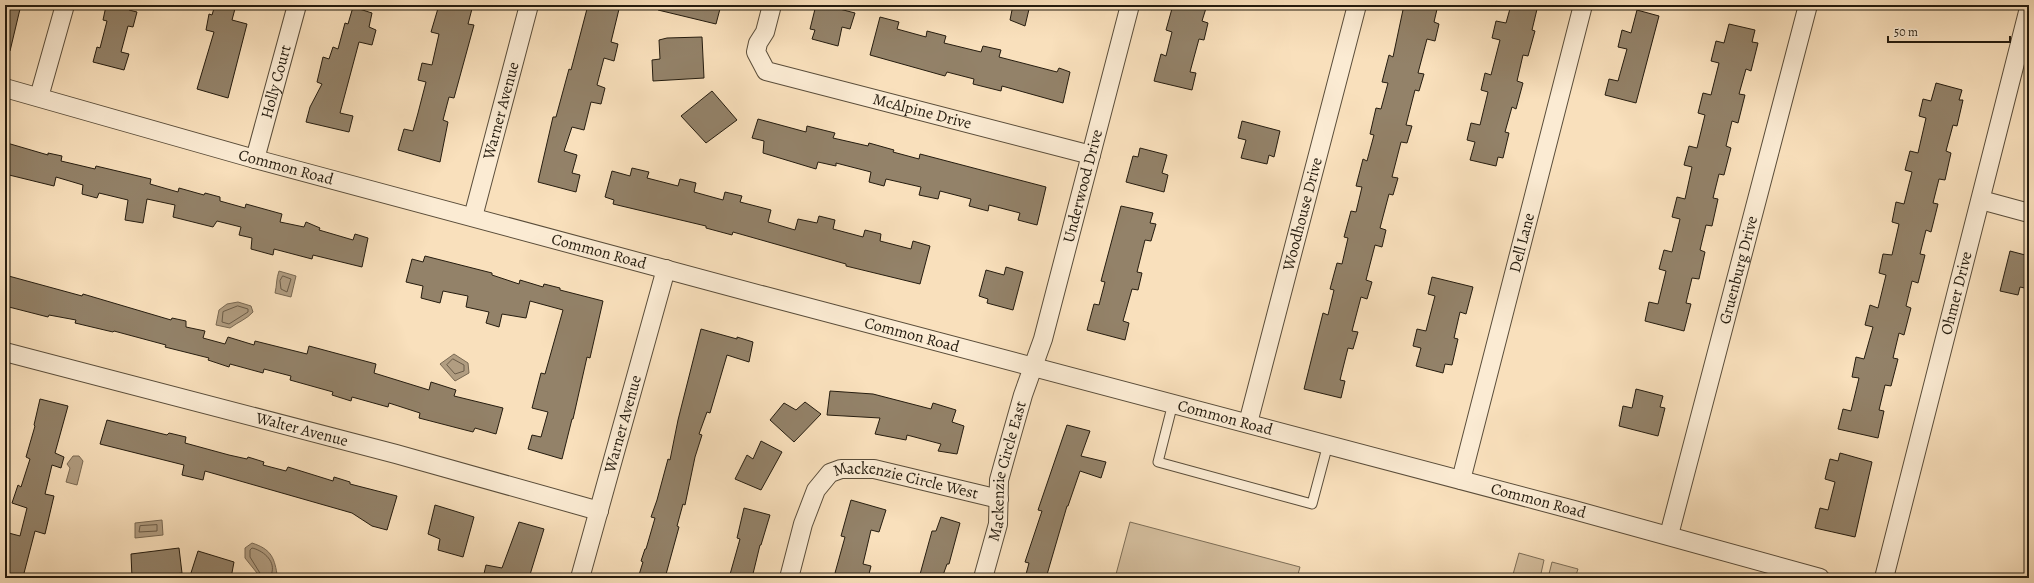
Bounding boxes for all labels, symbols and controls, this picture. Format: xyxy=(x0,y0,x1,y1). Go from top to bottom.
scale bar xyxy=(1888,18,2010,44)
text: 50 m xyxy=(1894,24,1918,40)
street label: Holly Court xyxy=(255,42,297,121)
street label: Warner Avenue xyxy=(477,59,525,163)
street label: McAlpine Drive xyxy=(871,88,974,135)
street label: Underwood Drive xyxy=(1058,127,1108,245)
street label: Common Road xyxy=(236,144,336,191)
street label: Woodhouse Drive xyxy=(1277,155,1328,274)
street label: Dell Lane xyxy=(1504,210,1540,275)
street label: Gruenburg Drive xyxy=(1714,213,1763,327)
street label: Common Road xyxy=(549,228,649,275)
street label: Ohmer Drive xyxy=(1935,249,1978,337)
street label: Common Road xyxy=(862,312,962,358)
street label: Warner Avenue xyxy=(599,373,647,476)
street label: Common Road xyxy=(1175,395,1276,441)
street label: Mackenzie Circle East xyxy=(983,399,1032,544)
street label: Walter Avenue xyxy=(253,407,351,452)
street label: Mackenzie Circle West xyxy=(830,457,980,505)
street label: Common Road xyxy=(1488,477,1589,524)

